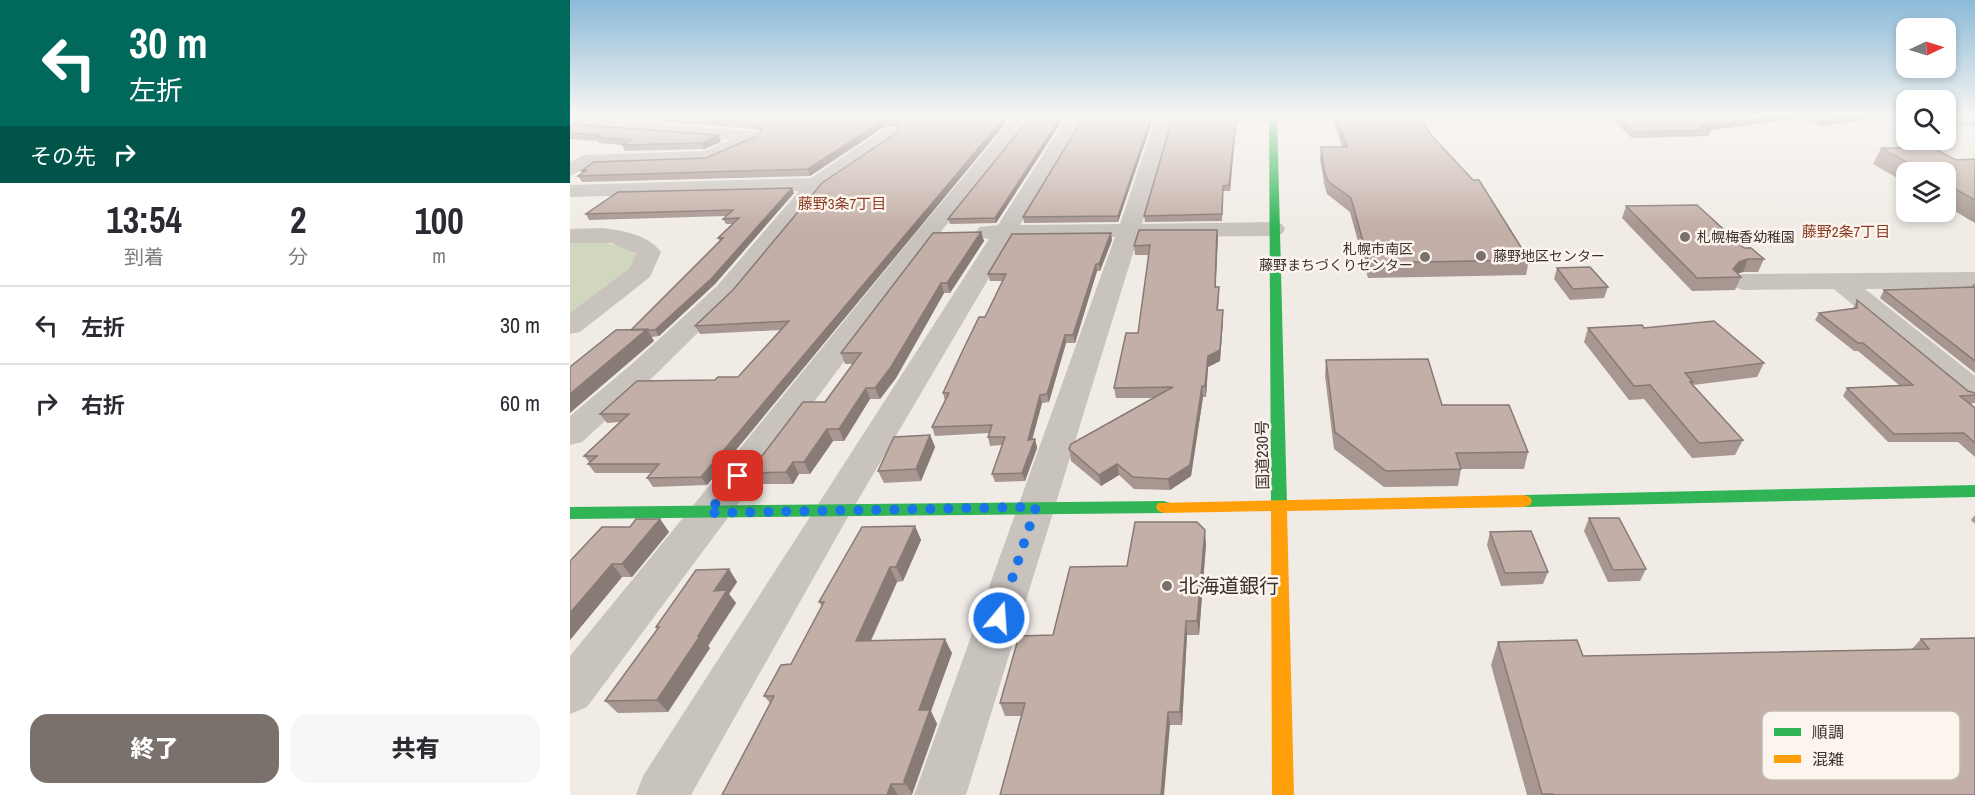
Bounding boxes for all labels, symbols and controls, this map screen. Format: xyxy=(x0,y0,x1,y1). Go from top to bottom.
text: 30 m xyxy=(129,15,208,71)
north arrow xyxy=(1896,18,1956,78)
map controls xyxy=(1896,18,1956,222)
icon: left xyxy=(30,24,108,102)
text: 左折 xyxy=(129,72,183,108)
button: search xyxy=(1896,90,1956,150)
icon: right xyxy=(108,138,141,171)
text: その先 xyxy=(30,141,96,171)
button: layers xyxy=(1896,162,1956,222)
district label: 藤野3条7丁目 xyxy=(798,193,886,214)
text: 13:54 xyxy=(106,196,182,244)
text: 2 xyxy=(290,196,306,244)
text: 100 xyxy=(414,197,464,245)
district label: 藤野2条7丁目 xyxy=(1802,221,1890,242)
place label: 札幌梅香幼稚園 xyxy=(1697,228,1795,246)
marker: 札幌梅香幼稚園 xyxy=(1678,230,1692,244)
place label: 札幌市南区 藤野まちづくりセンター xyxy=(1259,240,1413,274)
text: m xyxy=(432,242,446,269)
text: 到着 xyxy=(124,243,164,270)
text: 分 xyxy=(288,243,308,270)
place label: 藤野地区センター xyxy=(1493,247,1605,265)
marker: 藤野地区センター xyxy=(1474,249,1488,263)
marker: 札幌市南区 藤野まちづくりセンター xyxy=(1418,250,1432,264)
icon: left xyxy=(30,309,63,342)
text: 30 m xyxy=(500,310,540,340)
text: 左折 xyxy=(81,312,125,342)
icon: right xyxy=(30,387,63,420)
text: 60 m xyxy=(500,388,540,418)
text: 右折 xyxy=(81,390,125,420)
street label: 国道230号 xyxy=(1250,420,1274,490)
pin xyxy=(712,450,763,501)
icon: arrive xyxy=(721,459,754,492)
place label: 北海道銀行 xyxy=(1179,572,1279,599)
marker: 北海道銀行 xyxy=(1160,579,1174,593)
position arrow xyxy=(967,586,1031,650)
legend xyxy=(1762,711,1960,780)
button: 終了 xyxy=(30,714,279,783)
button: 共有 xyxy=(291,714,540,783)
text: 順調 xyxy=(1812,721,1844,743)
text: 混雑 xyxy=(1812,748,1844,770)

